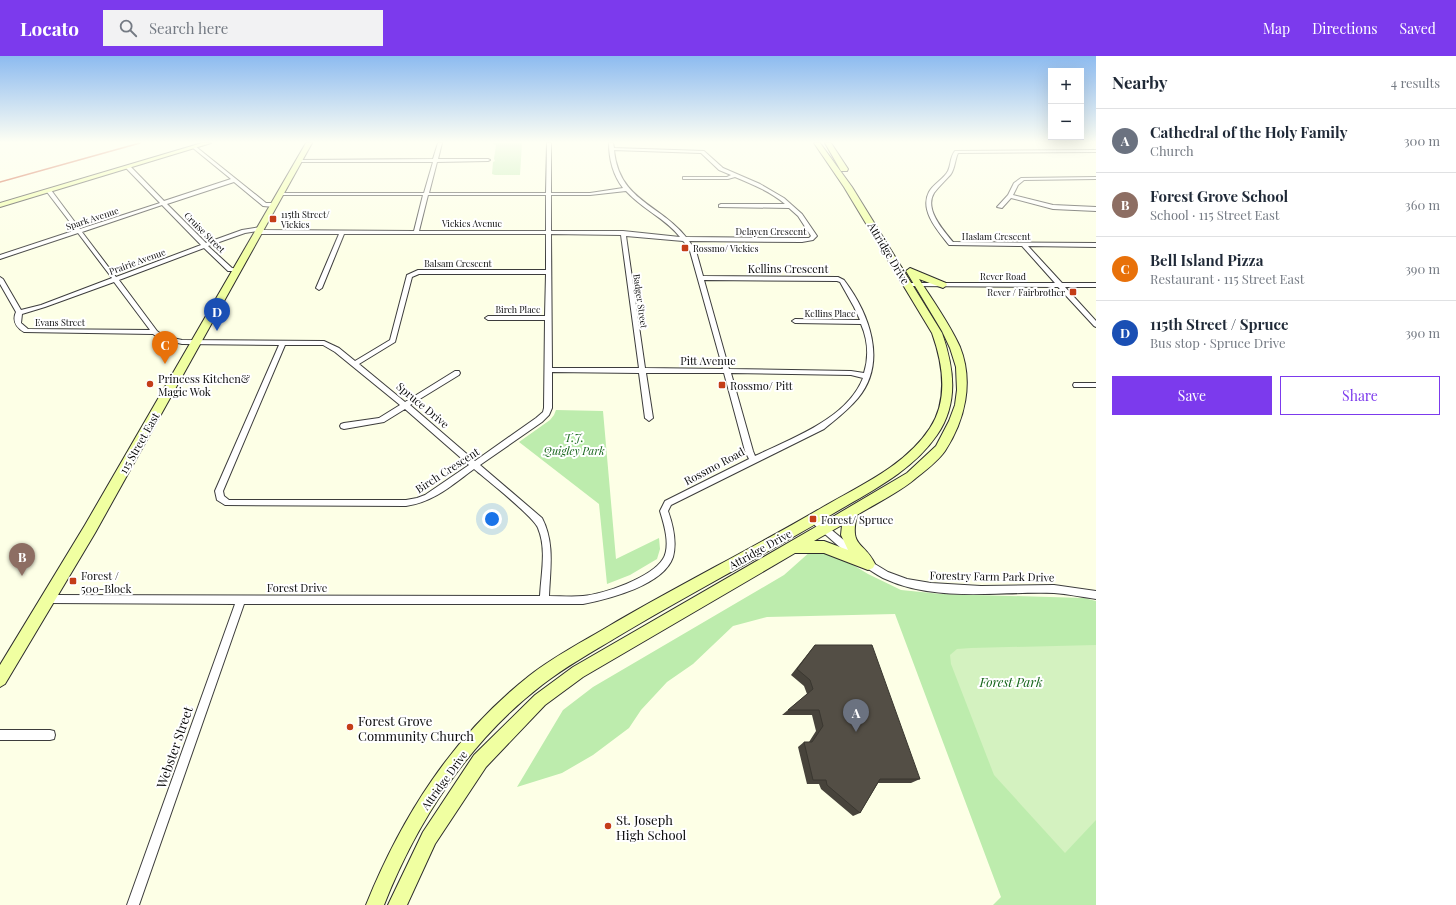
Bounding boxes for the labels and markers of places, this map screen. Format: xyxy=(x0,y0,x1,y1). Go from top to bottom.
place label: 115th Street/ Vickies xyxy=(280,208,330,230)
marker: 115th Street/ Vickies xyxy=(268,214,278,224)
place label: Rossmo/ Vickies xyxy=(693,242,759,254)
marker: Rossmo/ Vickies xyxy=(680,243,690,253)
place label: Rever / Fairbrother xyxy=(987,286,1065,298)
marker: Rever / Fairbrother xyxy=(1068,287,1078,297)
pin: D xyxy=(204,298,230,331)
pin: C xyxy=(152,331,178,364)
place label: Princess Kitchen& Magic Wok xyxy=(158,371,250,399)
place label: Rossmo/ Pitt xyxy=(730,378,793,393)
marker: Princess Kitchen& Magic Wok xyxy=(145,379,155,389)
marker: Rossmo/ Pitt xyxy=(717,380,727,390)
place label: Forest/ Spruce xyxy=(821,512,894,527)
marker: Forest/ Spruce xyxy=(808,514,818,524)
pin: B xyxy=(9,543,35,576)
place label: Forest / 500-Block xyxy=(81,568,131,596)
marker: Forest / 500-Block xyxy=(68,576,78,586)
pin: A xyxy=(843,699,869,732)
place label: Forest Grove Community Church xyxy=(358,712,474,744)
marker: Forest Grove Community Church xyxy=(345,722,355,732)
place label: St. Joseph High School xyxy=(616,811,686,843)
marker: St. Joseph High School xyxy=(603,821,613,831)

